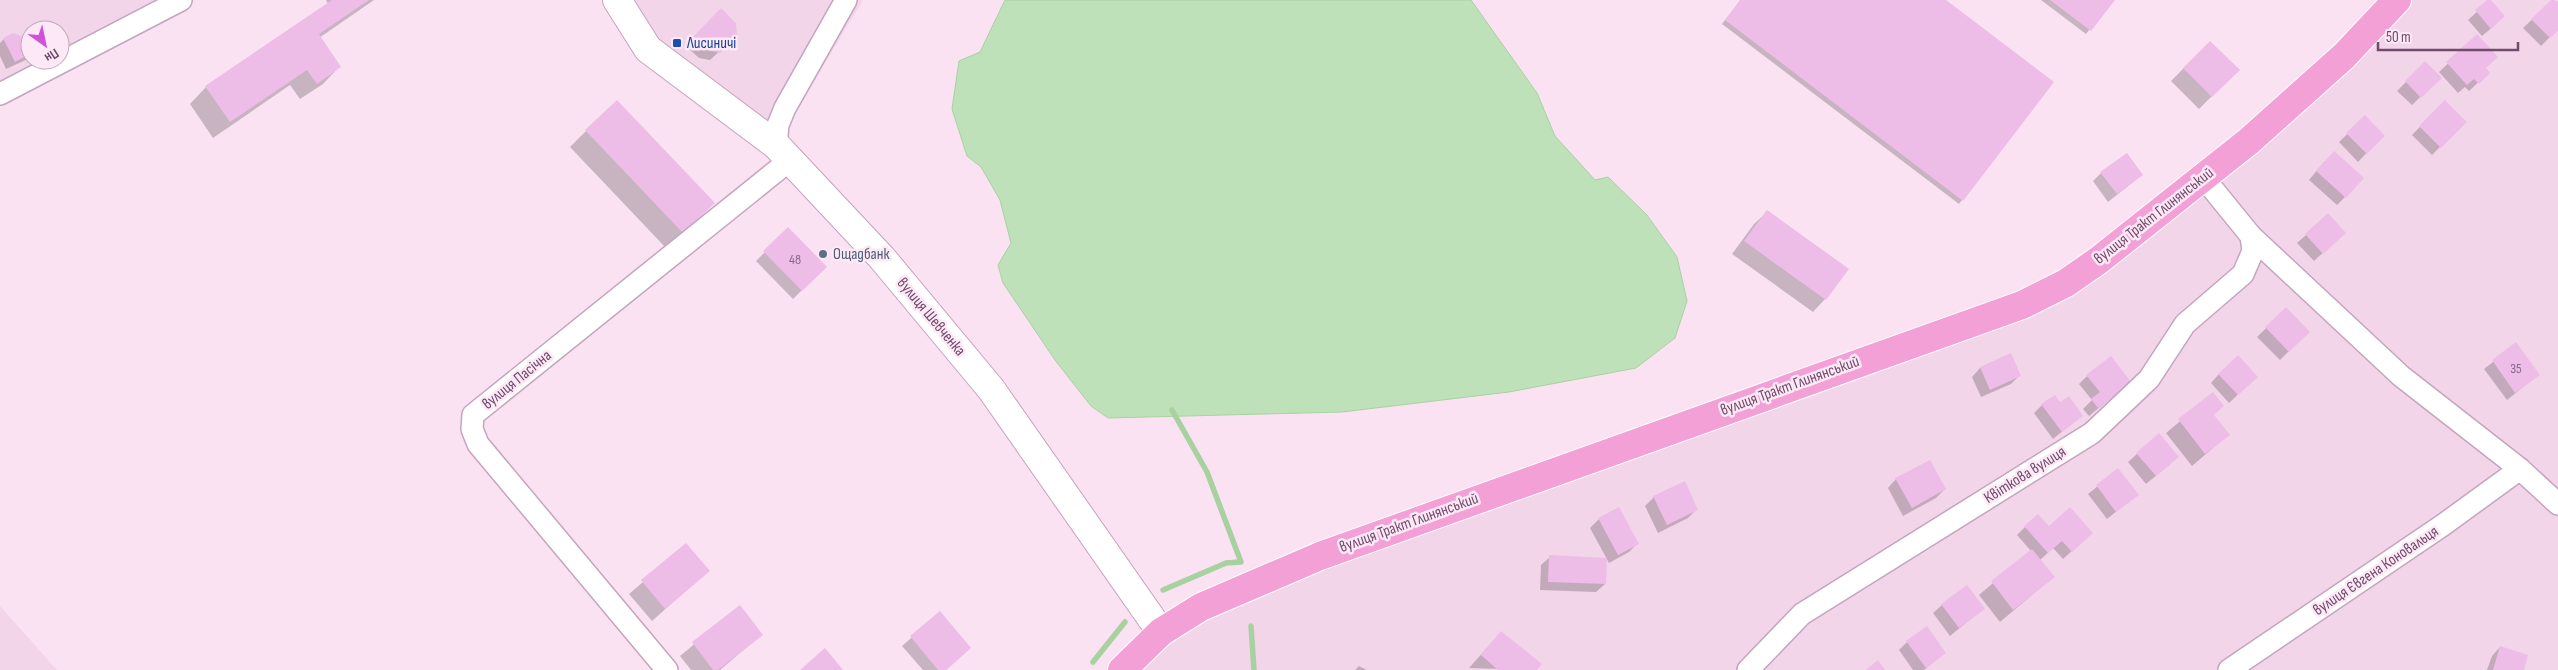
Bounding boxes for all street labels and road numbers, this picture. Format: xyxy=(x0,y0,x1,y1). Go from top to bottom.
street label: вулиця Тракт Глинянський xyxy=(2091,163,2217,269)
street label: вулиця Шевченка xyxy=(893,274,969,360)
street label: вулиця Пасічна xyxy=(479,346,555,414)
street label: вулиця Тракт Глинянський xyxy=(1718,352,1862,420)
street label: Квіткова вулиця xyxy=(1981,442,2069,508)
street label: вулиця Тракт Глинянський xyxy=(1337,489,1481,557)
street label: вулиця Євгена Коновальця xyxy=(2310,522,2442,620)

